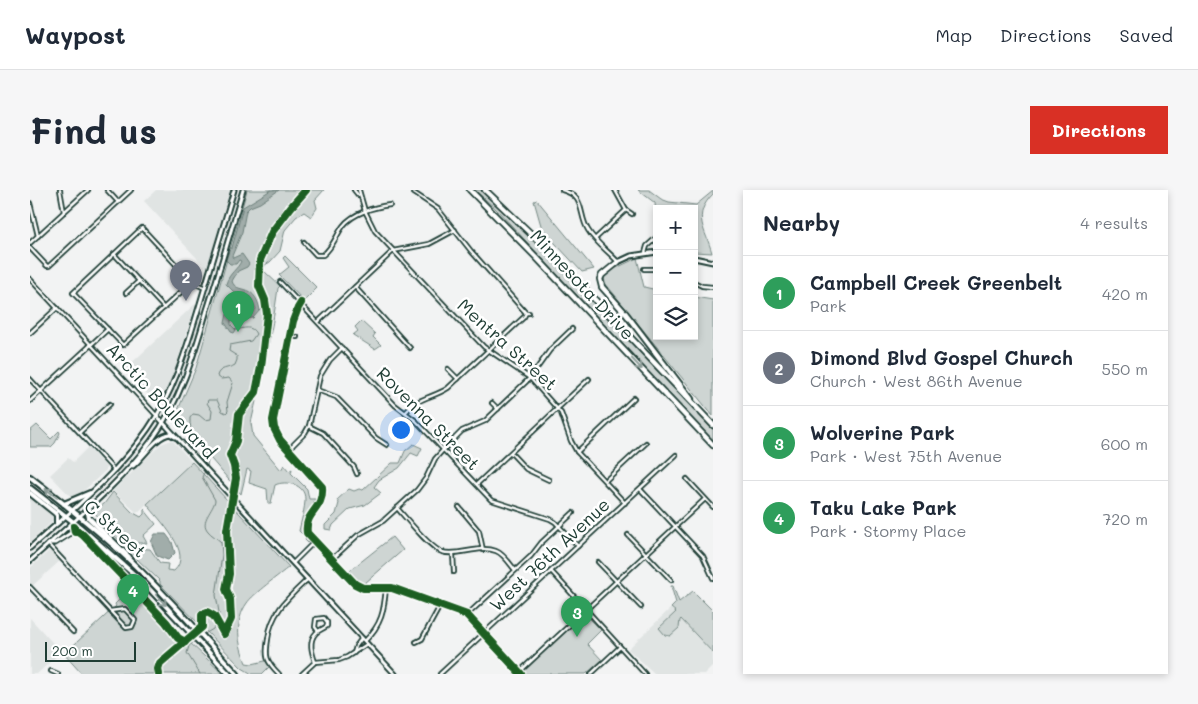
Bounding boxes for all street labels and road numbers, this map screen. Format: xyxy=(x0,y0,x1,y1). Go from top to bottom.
street label: Minnesota Drive xyxy=(525,224,640,345)
street label: Mentra Street xyxy=(453,293,563,396)
street label: Arctic Boulevard xyxy=(102,337,222,463)
street label: Rovenna Street xyxy=(372,361,486,475)
street label: West 76th Avenue xyxy=(484,492,615,616)
street label: C Street xyxy=(79,494,152,563)

